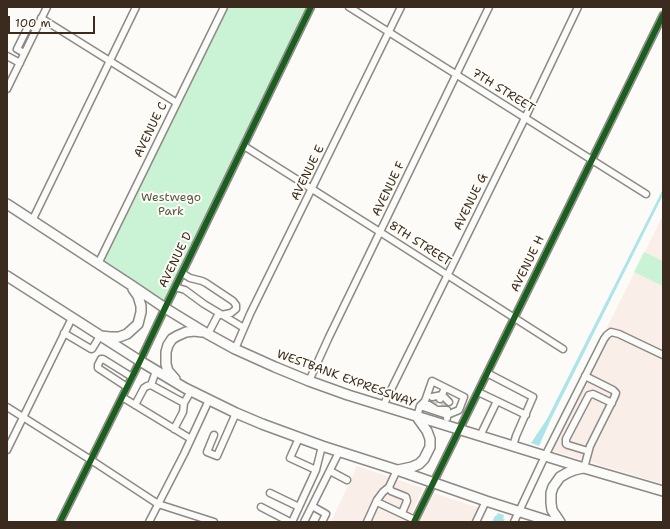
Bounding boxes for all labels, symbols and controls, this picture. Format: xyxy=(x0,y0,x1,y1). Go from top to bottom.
scale bar xyxy=(10,8,97,34)
text: 100 m xyxy=(15,15,51,31)
street label: 7TH STREET xyxy=(469,66,537,116)
street label: AVENUE C xyxy=(131,100,171,160)
street label: AVENUE E xyxy=(288,143,328,203)
street label: AVENUE F xyxy=(370,159,408,219)
street label: AVENUE G xyxy=(451,171,491,233)
park label: Westwego Park xyxy=(141,191,201,219)
street label: 8TH STREET xyxy=(386,218,454,270)
street label: AVENUE D xyxy=(156,230,196,290)
street label: AVENUE H xyxy=(508,233,548,295)
street label: WESTBANK EXPRESSWAY xyxy=(275,347,417,411)

